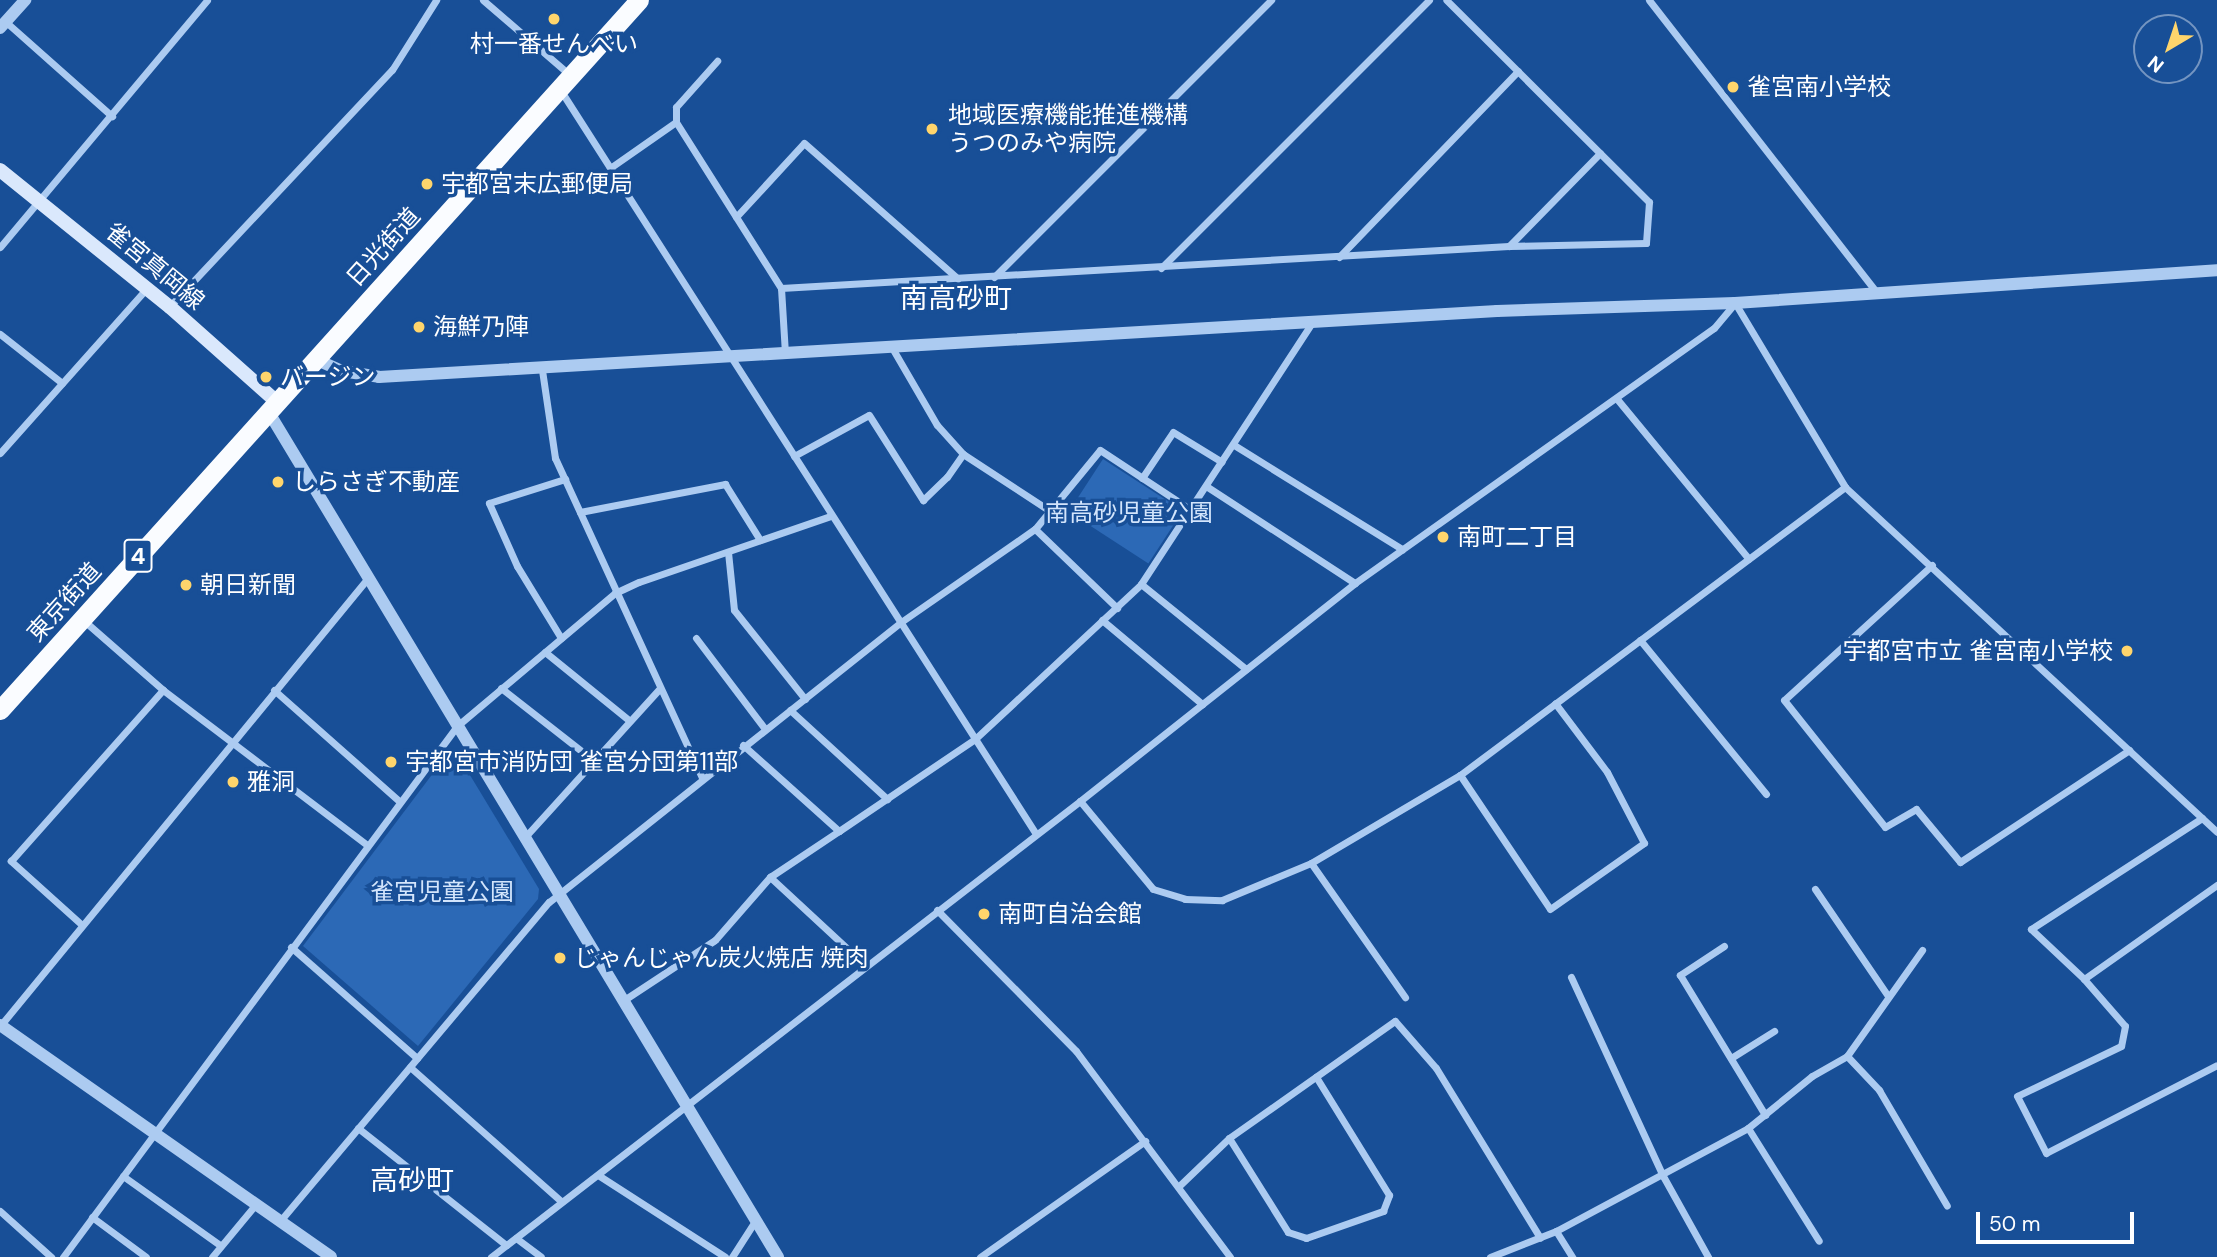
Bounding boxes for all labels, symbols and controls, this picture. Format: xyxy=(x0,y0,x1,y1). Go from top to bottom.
marker: 村一番せんべい xyxy=(546,11,562,27)
north arrow xyxy=(2133,14,2203,84)
place label: 村一番せんべい xyxy=(470,30,638,58)
text: N xyxy=(2142,50,2169,78)
place label: 雀宮南小学校 xyxy=(1747,73,1891,101)
marker: 雀宮南小学校 xyxy=(1725,79,1741,95)
place label: 地域医療機能推進機構 うつのみや病院 xyxy=(948,101,1188,157)
marker: 地域医療機能推進機構 うつのみや病院 xyxy=(922,119,942,139)
place label: 宇都宮末広郵便局 xyxy=(441,170,633,198)
marker: 宇都宮末広郵便局 xyxy=(419,176,435,192)
street label: 日光街道 xyxy=(340,202,426,292)
street label: 雀宮真岡線 xyxy=(100,216,210,316)
district label: 南高砂町 xyxy=(900,282,1012,316)
place label: 海鮮乃陣 xyxy=(433,313,529,341)
marker: 海鮮乃陣 xyxy=(411,319,427,335)
place label: バージン xyxy=(280,363,376,391)
marker: バージン xyxy=(258,369,274,385)
place label: しらさぎ不動産 xyxy=(292,468,460,496)
marker: しらさぎ不動産 xyxy=(270,474,286,490)
park label: 南高砂児童公園 xyxy=(1045,499,1213,527)
place label: 南町二丁目 xyxy=(1457,523,1577,551)
marker: 南町二丁目 xyxy=(1435,529,1451,545)
road number: 4 xyxy=(122,536,154,576)
street label: 東京街道 xyxy=(21,557,107,647)
place label: 朝日新聞 xyxy=(200,571,296,599)
marker: 朝日新聞 xyxy=(178,577,194,593)
place label: 宇都宮市立 雀宮南小学校 xyxy=(1843,637,2113,665)
marker: 宇都宮市立 雀宮南小学校 xyxy=(2119,643,2135,659)
place label: 宇都宮市消防団 雀宮分団第11部 xyxy=(405,748,738,776)
marker: 宇都宮市消防団 雀宮分団第11部 xyxy=(383,754,399,770)
place label: 雅洞 xyxy=(247,768,295,796)
marker: 雅洞 xyxy=(225,774,241,790)
park label: 雀宮児童公園 xyxy=(370,878,514,906)
place label: 南町自治会館 xyxy=(998,900,1142,928)
marker: 南町自治会館 xyxy=(976,906,992,922)
place label: じゃんじゃん炭火焼店 焼肉 xyxy=(574,944,868,972)
marker: じゃんじゃん炭火焼店 焼肉 xyxy=(552,950,568,966)
district label: 高砂町 xyxy=(370,1164,454,1198)
scale bar xyxy=(1979,1198,2136,1242)
text: 50 m xyxy=(1989,1210,2040,1238)

